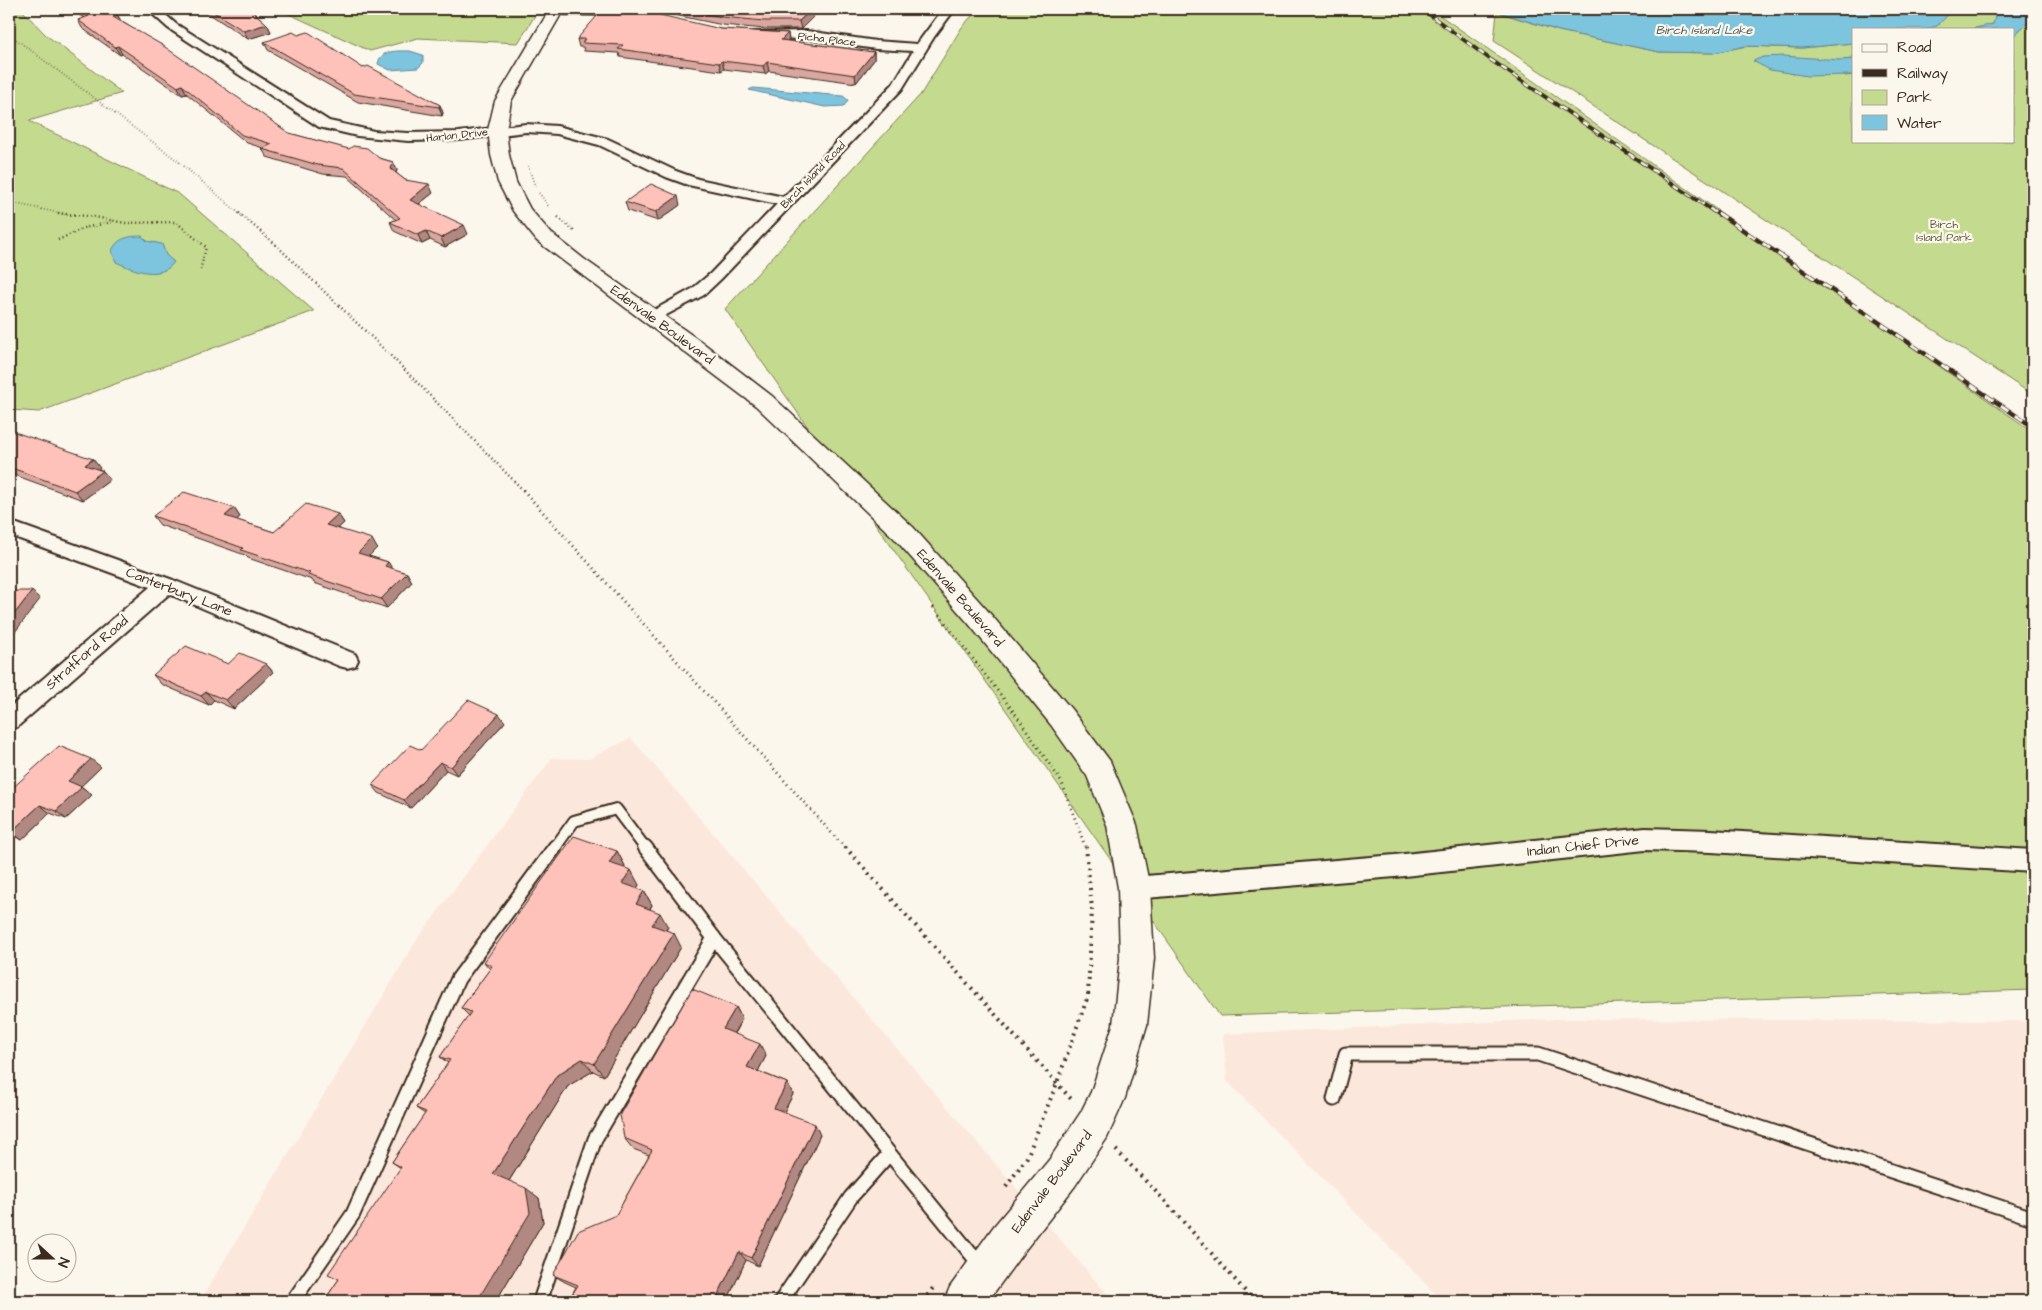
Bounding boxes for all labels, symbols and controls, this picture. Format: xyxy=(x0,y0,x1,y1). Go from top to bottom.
water label: Birch Island Lake xyxy=(1656,22,1753,39)
street label: Picha Place xyxy=(797,28,857,50)
legend xyxy=(1852,28,2014,142)
text: Road xyxy=(1897,37,1932,58)
text: Railway xyxy=(1897,63,1948,85)
text: Park xyxy=(1897,87,1932,108)
text: Water xyxy=(1897,113,1941,134)
street label: Harlan Drive xyxy=(425,124,489,146)
street label: Birch Island Road xyxy=(777,138,849,212)
park label: Birch Island Park xyxy=(1916,217,1972,245)
street label: Edenvale Boulevard xyxy=(606,281,718,369)
street label: Edenvale Boulevard xyxy=(912,545,1008,651)
street label: Canterbury Lane xyxy=(123,563,235,622)
street label: Stratford Road xyxy=(41,611,133,695)
street label: Indian Chief Drive xyxy=(1526,830,1640,862)
street label: Edenvale Boulevard xyxy=(1007,1127,1097,1237)
north arrow xyxy=(28,1232,78,1282)
text: N xyxy=(52,1255,74,1270)

